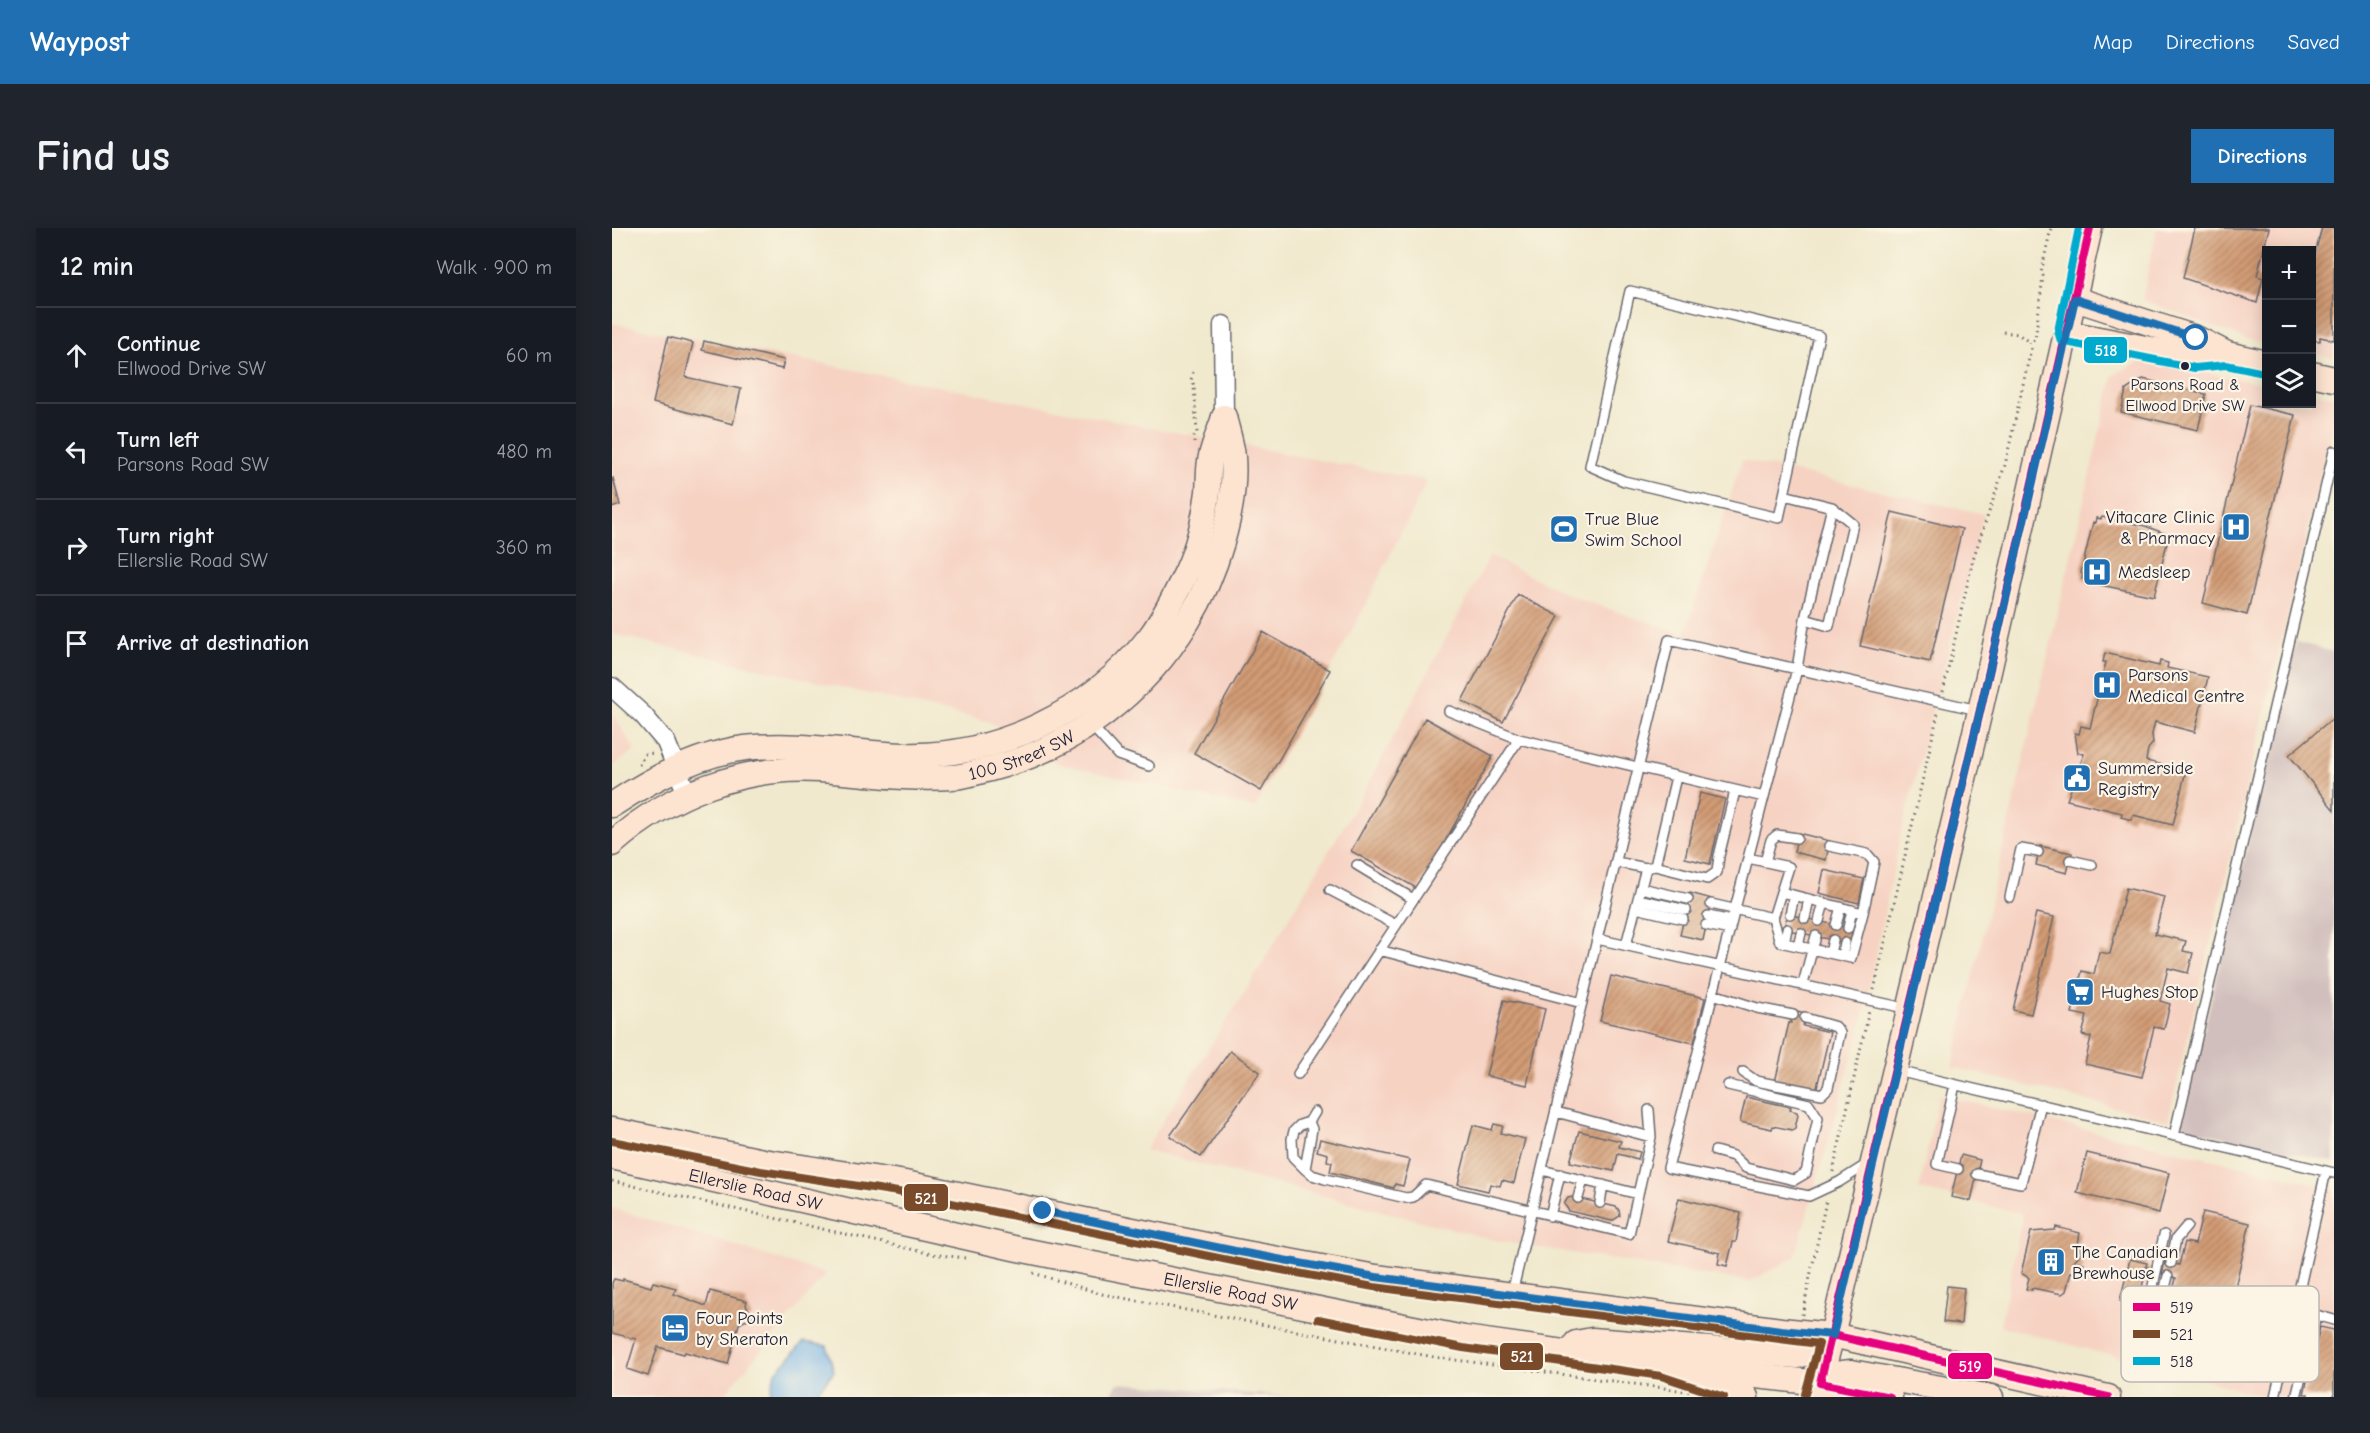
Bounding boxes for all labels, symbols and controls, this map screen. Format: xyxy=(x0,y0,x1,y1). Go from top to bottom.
text: Waypost xyxy=(30,26,130,58)
text: Map xyxy=(2093,30,2133,54)
text: Directions xyxy=(2166,30,2255,54)
text: Saved xyxy=(2288,30,2340,54)
button: Directions xyxy=(2191,129,2334,183)
text: Find us xyxy=(36,132,170,181)
map controls xyxy=(2262,246,2316,408)
button: + xyxy=(2262,246,2316,300)
text: 12 min xyxy=(60,252,134,282)
text: Walk · 900 m xyxy=(437,256,552,279)
button: − xyxy=(2262,300,2316,354)
route start xyxy=(2182,324,2208,350)
text: Continue xyxy=(117,331,200,357)
line badge: 518 xyxy=(2083,336,2128,364)
icon: ahead xyxy=(60,339,93,372)
text: 518 xyxy=(2095,342,2117,360)
text: 60 m xyxy=(506,344,552,367)
button: layers xyxy=(2262,354,2316,408)
text: Ellwood Drive SW xyxy=(117,357,266,380)
marker: Parsons Road & Ellwood Drive SW xyxy=(2179,360,2191,372)
place label: Parsons Road & Ellwood Drive SW xyxy=(2125,376,2245,415)
text: Turn left xyxy=(117,427,199,453)
icon: left xyxy=(60,435,93,468)
text: 480 m xyxy=(497,440,552,463)
text: Parsons Road SW xyxy=(117,453,269,476)
place label: Vitacare Clinic & Pharmacy xyxy=(2106,507,2216,549)
place label: True Blue Swim School xyxy=(1585,509,1682,551)
hospital icon: Vitacare Clinic & Pharmacy xyxy=(2220,511,2252,543)
sports icon: True Blue Swim School xyxy=(1548,513,1580,545)
text: Turn right xyxy=(117,523,214,549)
icon: right xyxy=(60,531,93,564)
text: 360 m xyxy=(496,536,552,559)
text: Ellerslie Road SW xyxy=(117,549,268,572)
hospital icon: Medsleep xyxy=(2081,556,2113,588)
place label: Medsleep xyxy=(2118,562,2191,583)
icon: arrive xyxy=(60,627,93,660)
text: Arrive at destination xyxy=(117,630,309,656)
place label: Parsons Medical Centre xyxy=(2128,665,2245,707)
hospital icon: Parsons Medical Centre xyxy=(2091,669,2123,701)
street label: 100 Street SW xyxy=(967,726,1079,785)
place label: Summerside Registry xyxy=(2098,758,2193,800)
public building icon: Summerside Registry xyxy=(2061,762,2093,794)
supermarket icon: Hughes Stop xyxy=(2064,976,2096,1008)
place label: Hughes Stop xyxy=(2101,982,2199,1003)
street label: Ellerslie Road SW xyxy=(687,1165,824,1215)
line badge: 521 xyxy=(903,1183,949,1212)
text: 521 xyxy=(915,1190,937,1208)
route end xyxy=(1029,1197,1055,1223)
place label: The Canadian Brewhouse xyxy=(2072,1242,2179,1284)
building icon: The Canadian Brewhouse xyxy=(2035,1246,2067,1278)
street label: Ellerslie Road SW xyxy=(1162,1268,1300,1316)
legend xyxy=(2121,1286,2319,1382)
text: 519 xyxy=(2170,1299,2194,1317)
place label: Four Points by Sheraton xyxy=(696,1308,788,1350)
hotel icon: Four Points by Sheraton xyxy=(659,1312,691,1344)
text: 521 xyxy=(2170,1326,2193,1344)
line badge: 521 xyxy=(1499,1342,1544,1371)
text: 521 xyxy=(1511,1348,1533,1366)
line badge: 519 xyxy=(1947,1352,1993,1380)
text: 518 xyxy=(2170,1353,2193,1371)
text: 519 xyxy=(1958,1358,1982,1376)

